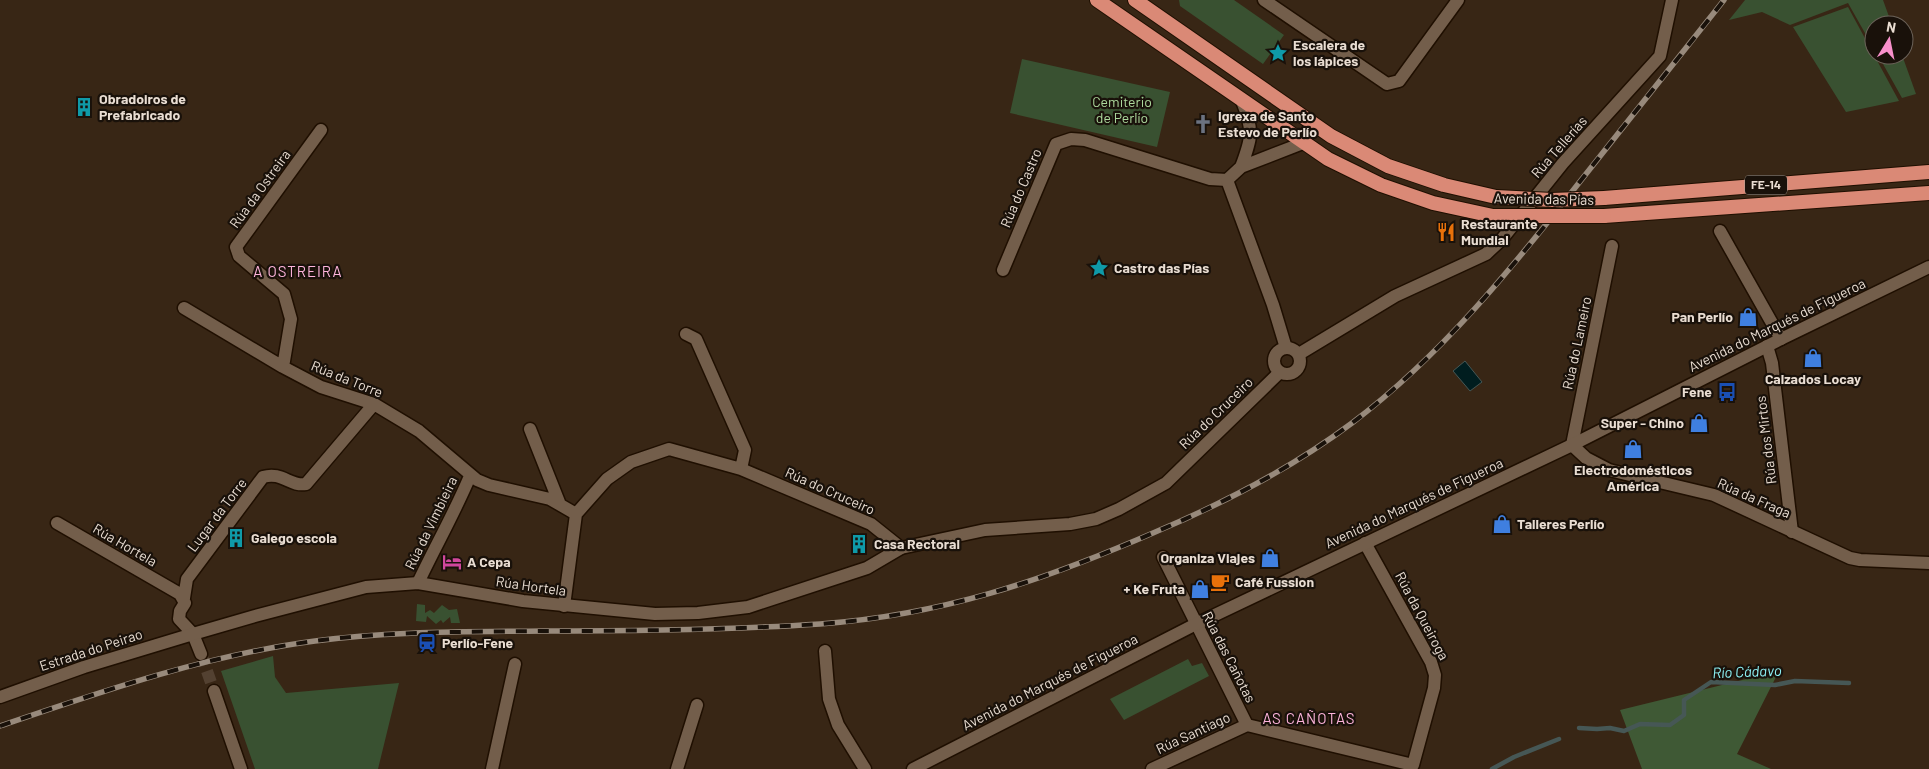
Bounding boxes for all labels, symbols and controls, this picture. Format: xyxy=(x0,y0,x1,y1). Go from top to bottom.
north arrow xyxy=(1864,15,1914,65)
text: N xyxy=(1885,18,1897,36)
place label: Escalera de los lápices xyxy=(1293,36,1366,69)
place icon: Escalera de los lápices xyxy=(1267,42,1289,64)
place label: Obradoiros de Prefabricado xyxy=(99,90,186,123)
park label: Cemiterio de Perlío xyxy=(1092,93,1152,126)
building icon: Obradoiros de Prefabricado xyxy=(73,96,95,118)
place label: Igrexa de Santo Estevo de Perlío xyxy=(1218,107,1317,140)
street label: Rúa Tellerías xyxy=(1527,112,1590,181)
church icon: Igrexa de Santo Estevo de Perlío xyxy=(1192,113,1214,135)
street label: Rúa da Ostreira xyxy=(226,146,294,231)
street label: Rúa do Castro xyxy=(996,146,1045,230)
road number: FE-14 xyxy=(1745,176,1787,194)
street label: Avenida das Pías xyxy=(1494,189,1594,208)
place label: Restaurante Mundial xyxy=(1461,215,1538,248)
restaurant icon: Restaurante Mundial xyxy=(1435,221,1457,243)
place icon: Castro das Pías xyxy=(1088,257,1110,279)
place label: Castro das Pías xyxy=(1114,259,1209,276)
district label: A OSTREIRA xyxy=(253,262,343,280)
street label: Avenida do Marqués de Figueroa xyxy=(1686,274,1868,375)
street label: Rúa do Lameiro xyxy=(1558,295,1595,391)
shop icon: Pan Perlío xyxy=(1737,306,1759,328)
place label: Pan Perlío xyxy=(1671,308,1733,325)
shop icon: Calzados Locay xyxy=(1802,347,1824,369)
street label: Rúa da Torre xyxy=(309,356,386,401)
place label: Calzados Locay xyxy=(1765,370,1861,387)
street label: Rúa do Cruceiro xyxy=(1175,373,1256,452)
bus stop icon: Fene xyxy=(1716,381,1738,403)
place label: Fene xyxy=(1682,383,1712,400)
street label: Rúa dos Mirtos xyxy=(1752,395,1779,485)
shop icon: Super - Chino xyxy=(1688,412,1710,434)
place label: Super - Chino xyxy=(1601,414,1684,431)
shop icon: Electrodomésticos América xyxy=(1622,438,1644,460)
street label: Avenida do Marqués de Figueroa xyxy=(1322,454,1506,551)
place label: Electrodomésticos América xyxy=(1574,461,1692,494)
street label: Rúa do Cruceiro xyxy=(783,463,878,518)
street label: Rúa da Vimbieira xyxy=(401,473,460,572)
street label: Rúa da Fraga xyxy=(1715,474,1793,521)
street label: Lugar da Torre xyxy=(183,475,250,555)
shop icon: Talleres Perlío xyxy=(1491,513,1513,535)
place label: Talleres Perlío xyxy=(1517,515,1605,532)
street label: Rúa Hortela xyxy=(90,519,160,570)
building icon: Galego escola xyxy=(225,527,247,549)
place label: Galego escola xyxy=(251,529,337,546)
building icon: Casa Rectoral xyxy=(848,533,870,555)
place label: Casa Rectoral xyxy=(874,535,960,552)
shop icon: Organiza Viajes xyxy=(1259,547,1281,569)
place label: Organiza Viajes xyxy=(1160,549,1255,566)
hotel icon: A Cepa xyxy=(441,551,463,573)
place label: A Cepa xyxy=(467,553,511,570)
street label: Rúa da Queiroga xyxy=(1392,569,1453,663)
cafe icon: Café Fussion xyxy=(1209,571,1231,593)
street label: Rúa Hortela xyxy=(495,572,567,599)
place label: Café Fussion xyxy=(1235,573,1314,590)
shop icon: + Ke Fruta xyxy=(1189,578,1211,600)
place label: + Ke Fruta xyxy=(1124,580,1185,597)
street label: Rúa das Cañotas xyxy=(1199,608,1260,705)
street label: Estrada do Peirao xyxy=(37,625,144,674)
street label: Avenida do Marqués de Figueroa xyxy=(959,630,1140,733)
station icon: Perlío-Fene xyxy=(416,632,438,654)
place label: Perlío-Fene xyxy=(442,634,514,651)
water label: Río Cádavo xyxy=(1712,661,1782,681)
street label: Rúa Santiago xyxy=(1153,708,1233,757)
district label: AS CAÑOTAS xyxy=(1263,709,1355,727)

